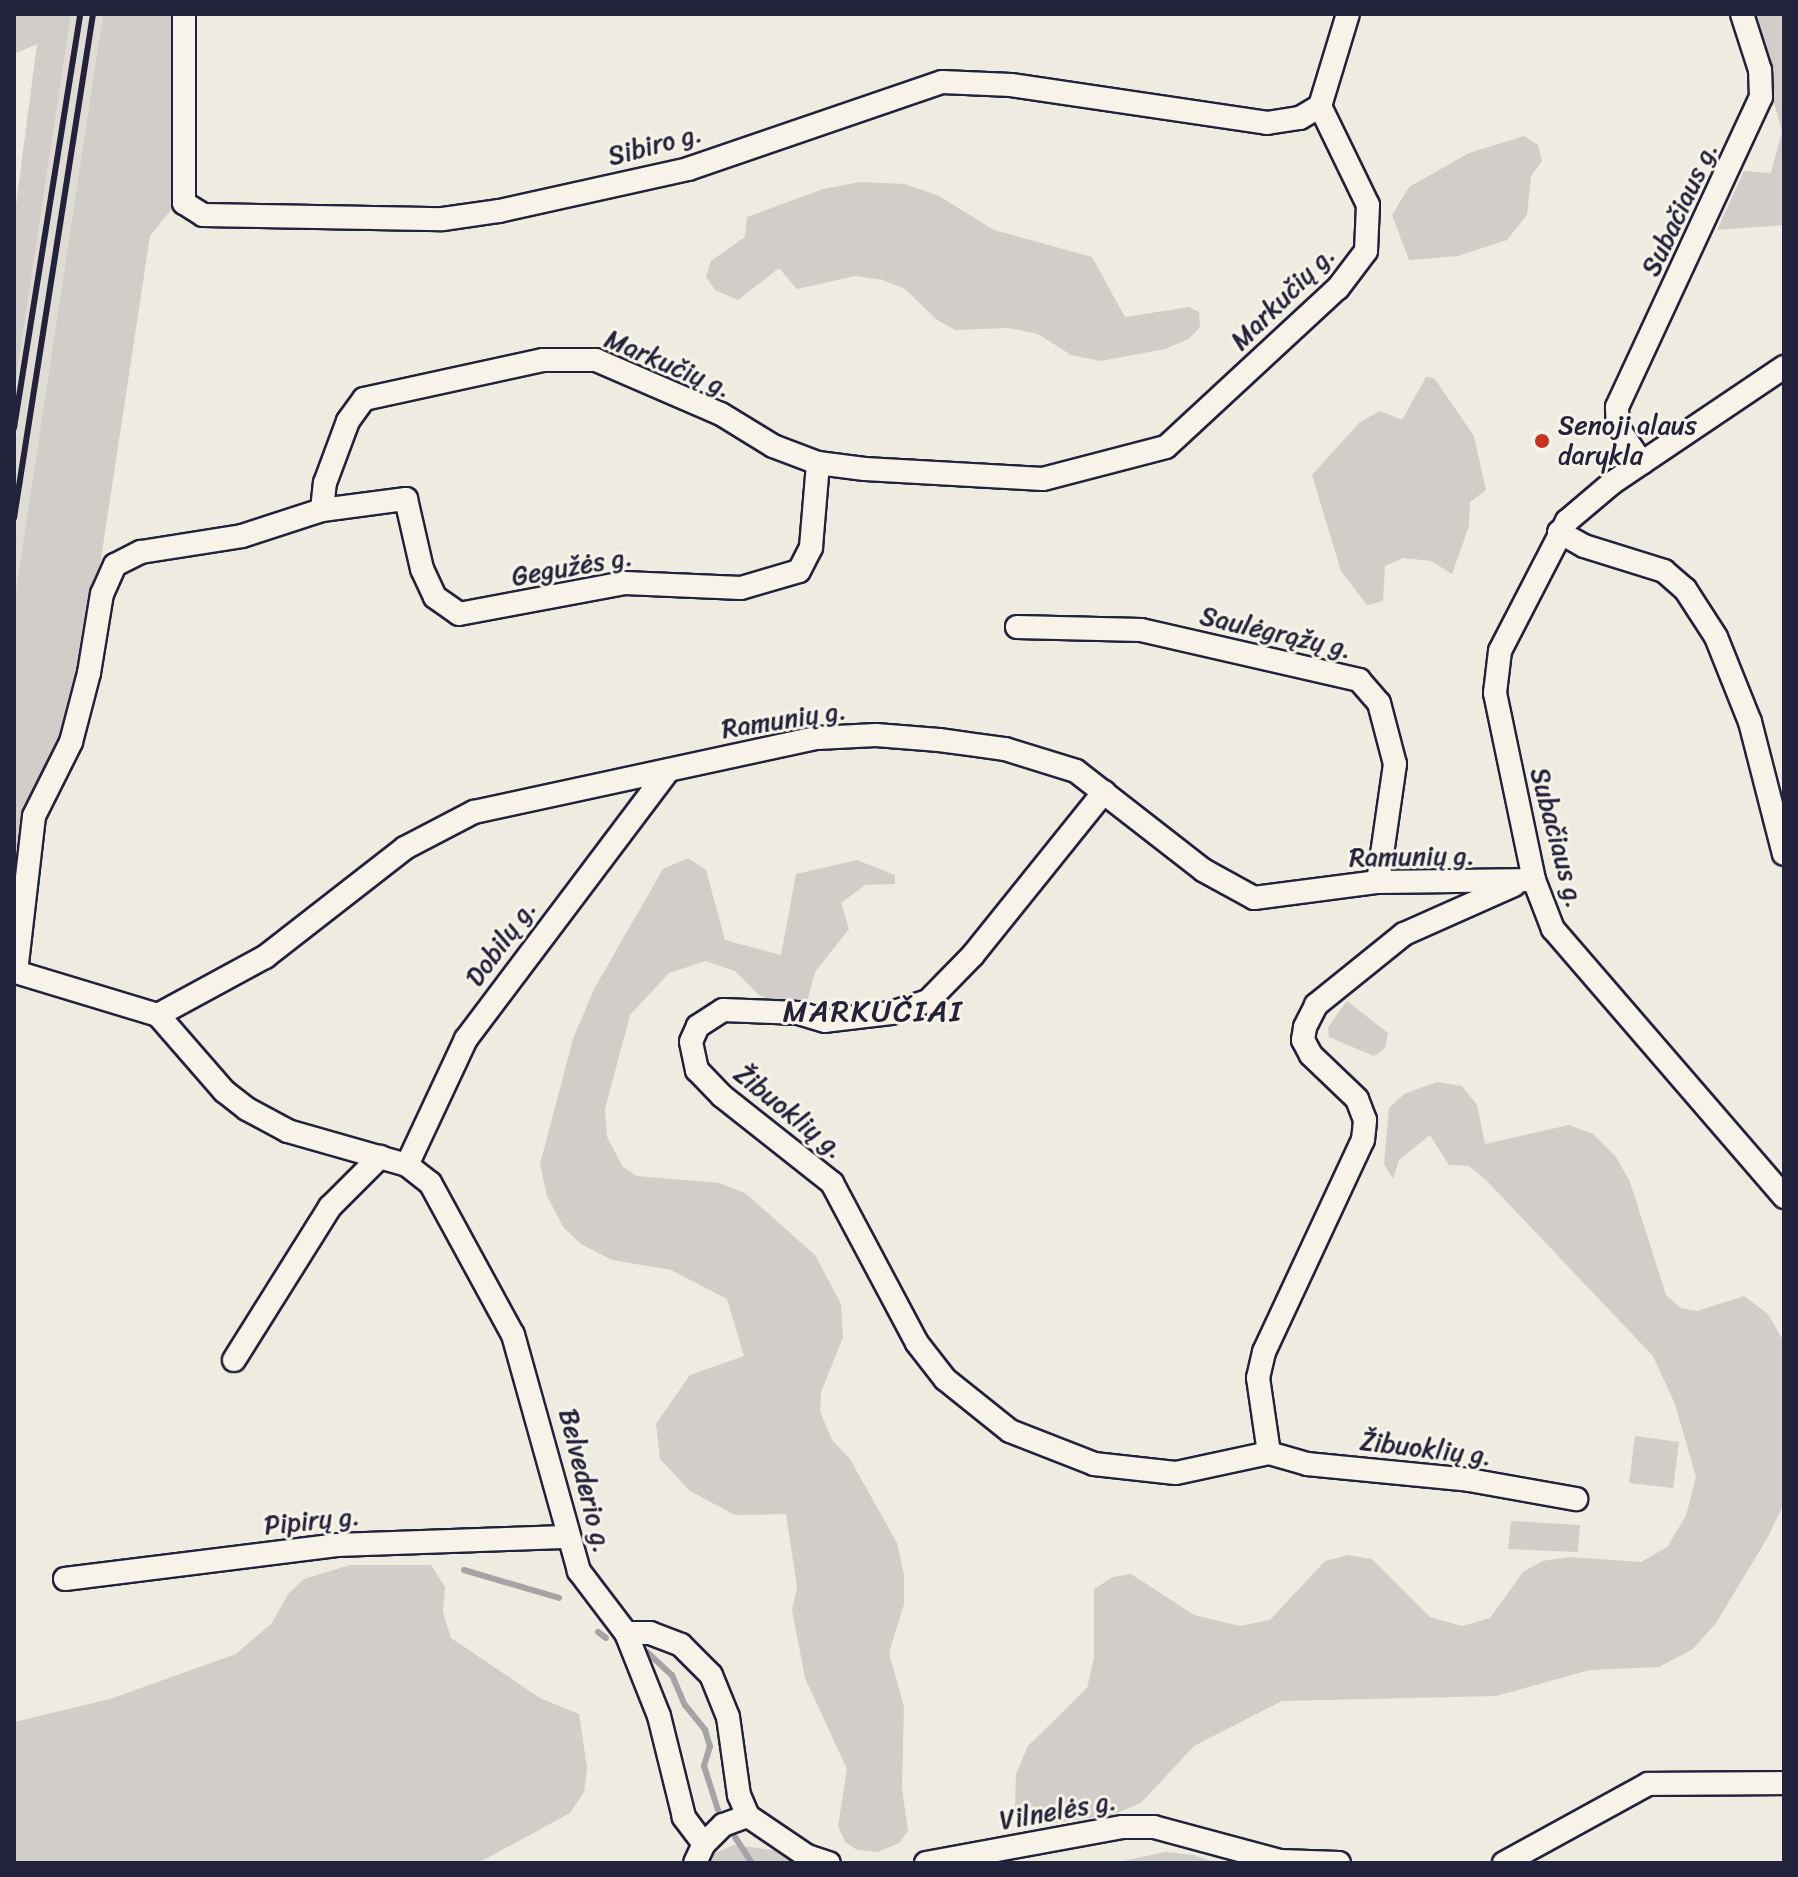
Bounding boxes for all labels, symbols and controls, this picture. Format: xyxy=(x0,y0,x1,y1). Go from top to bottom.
street label: Sibiro g. xyxy=(604,117,706,173)
street label: Subačiaus g. xyxy=(1635,137,1725,281)
street label: Markučių g. xyxy=(1224,239,1342,357)
street label: Markučių g. xyxy=(600,323,736,405)
place label: Senoji alaus darykla xyxy=(1558,410,1697,472)
marker: Senoji alaus darykla xyxy=(1533,432,1551,450)
street label: Gegužės g. xyxy=(509,541,635,593)
street label: Saulėgrąžų g. xyxy=(1197,600,1355,666)
street label: Ramunių g. xyxy=(720,695,848,745)
street label: Subačiaus g. xyxy=(1523,764,1591,912)
street label: Ramunių g. xyxy=(1349,840,1475,874)
street label: Dobilų g. xyxy=(459,894,543,992)
district label: MARKUČIAI xyxy=(786,993,960,1029)
street label: Žibuoklių g. xyxy=(728,1058,850,1166)
street label: Belvederio g. xyxy=(552,1406,618,1556)
street label: Žibuoklių g. xyxy=(1358,1425,1494,1473)
street label: Pipirų g. xyxy=(263,1500,361,1542)
street label: Vilnelės g. xyxy=(997,1785,1119,1837)

